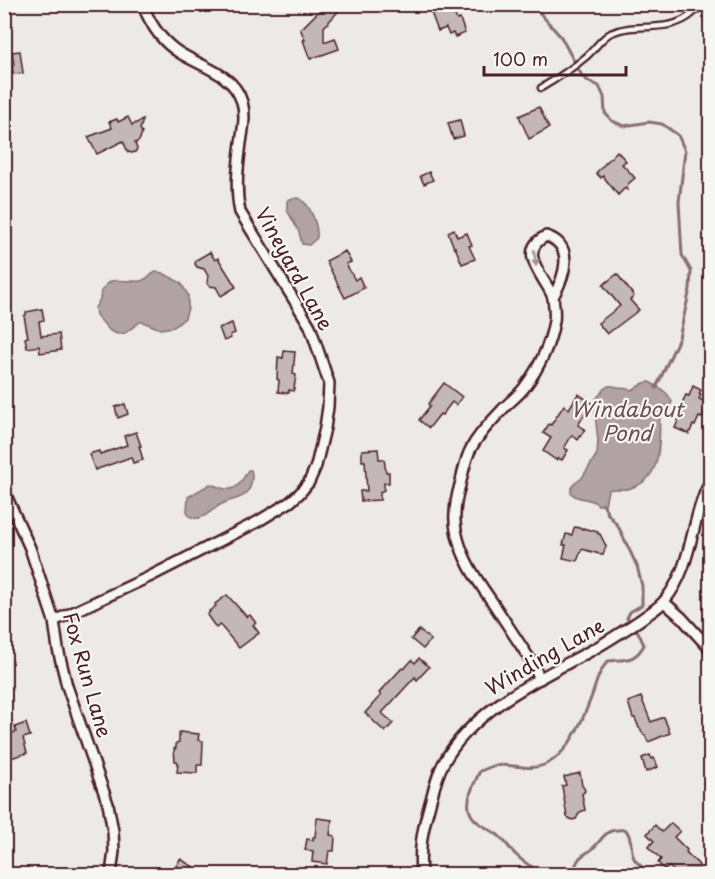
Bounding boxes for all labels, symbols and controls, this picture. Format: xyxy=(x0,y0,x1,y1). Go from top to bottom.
scale bar xyxy=(484,39,626,77)
text: 100 m xyxy=(493,45,548,72)
street label: Vineyard Lane xyxy=(249,201,341,336)
one-way arrow xyxy=(530,248,540,267)
water label: Windabout Pond xyxy=(571,392,686,448)
street label: Fox Run Lane xyxy=(56,608,120,741)
street label: Winding Lane xyxy=(480,610,609,702)

